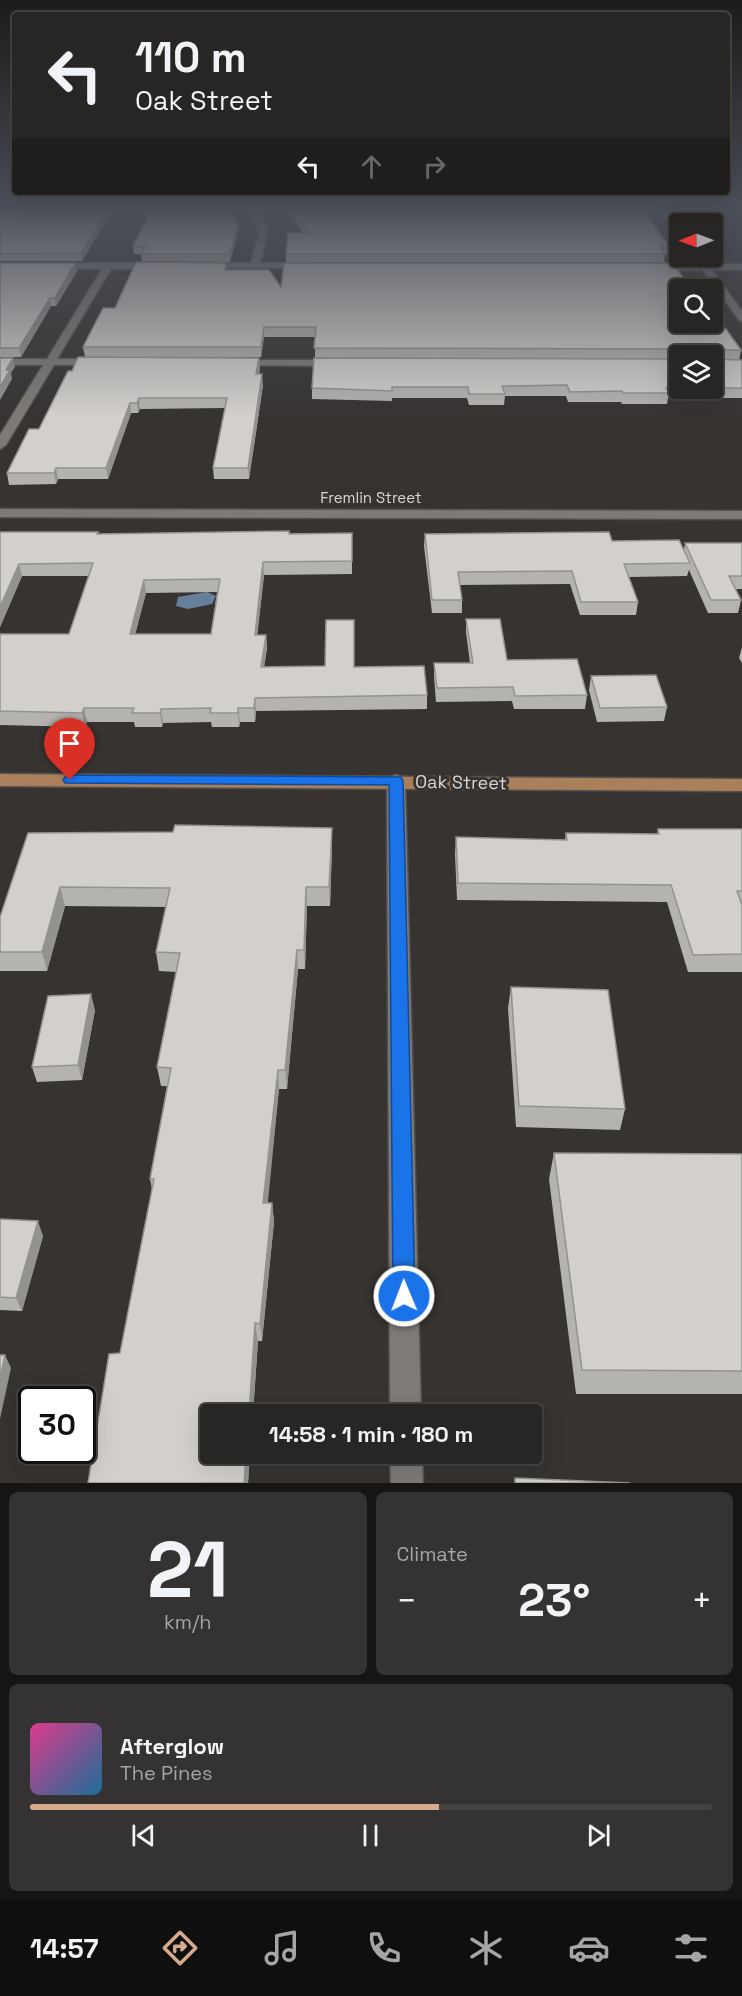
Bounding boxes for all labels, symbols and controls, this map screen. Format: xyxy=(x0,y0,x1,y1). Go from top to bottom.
text: 110 m xyxy=(135,31,247,84)
icon: left xyxy=(36,36,114,114)
text: Oak Street xyxy=(135,83,273,118)
icon: left xyxy=(292,150,325,183)
icon: ahead xyxy=(355,150,388,183)
icon: right xyxy=(418,150,451,183)
north arrow xyxy=(669,213,723,267)
map controls xyxy=(669,213,723,399)
button: search xyxy=(669,279,723,333)
button: layers xyxy=(669,345,723,399)
street label: Fremlin Street xyxy=(320,488,422,507)
pin xyxy=(44,718,95,780)
icon: arrive xyxy=(53,727,86,760)
street label: Oak Street xyxy=(415,770,507,794)
position arrow xyxy=(372,1264,436,1328)
speed limit sign: 30 xyxy=(18,1386,96,1464)
text: 14:58 · 1 min · 180 m xyxy=(269,1420,473,1448)
text: 21 xyxy=(147,1520,229,1620)
text: Climate xyxy=(397,1541,468,1567)
text: 23° xyxy=(518,1572,590,1629)
text: − xyxy=(397,1580,417,1622)
text: + xyxy=(692,1580,712,1622)
text: km/h xyxy=(164,1609,212,1635)
text: Afterglow xyxy=(120,1732,224,1760)
text: The Pines xyxy=(120,1760,213,1786)
icon: previous xyxy=(127,1819,160,1852)
icon: pause xyxy=(354,1819,387,1852)
icon: next xyxy=(582,1819,615,1852)
icon: directions xyxy=(159,1927,201,1969)
icon: music xyxy=(261,1927,303,1969)
icon: phone xyxy=(363,1927,405,1969)
icon: climate xyxy=(465,1927,507,1969)
icon: car xyxy=(568,1927,610,1969)
icon: filters xyxy=(670,1927,712,1969)
text: 14:57 xyxy=(30,1931,98,1966)

